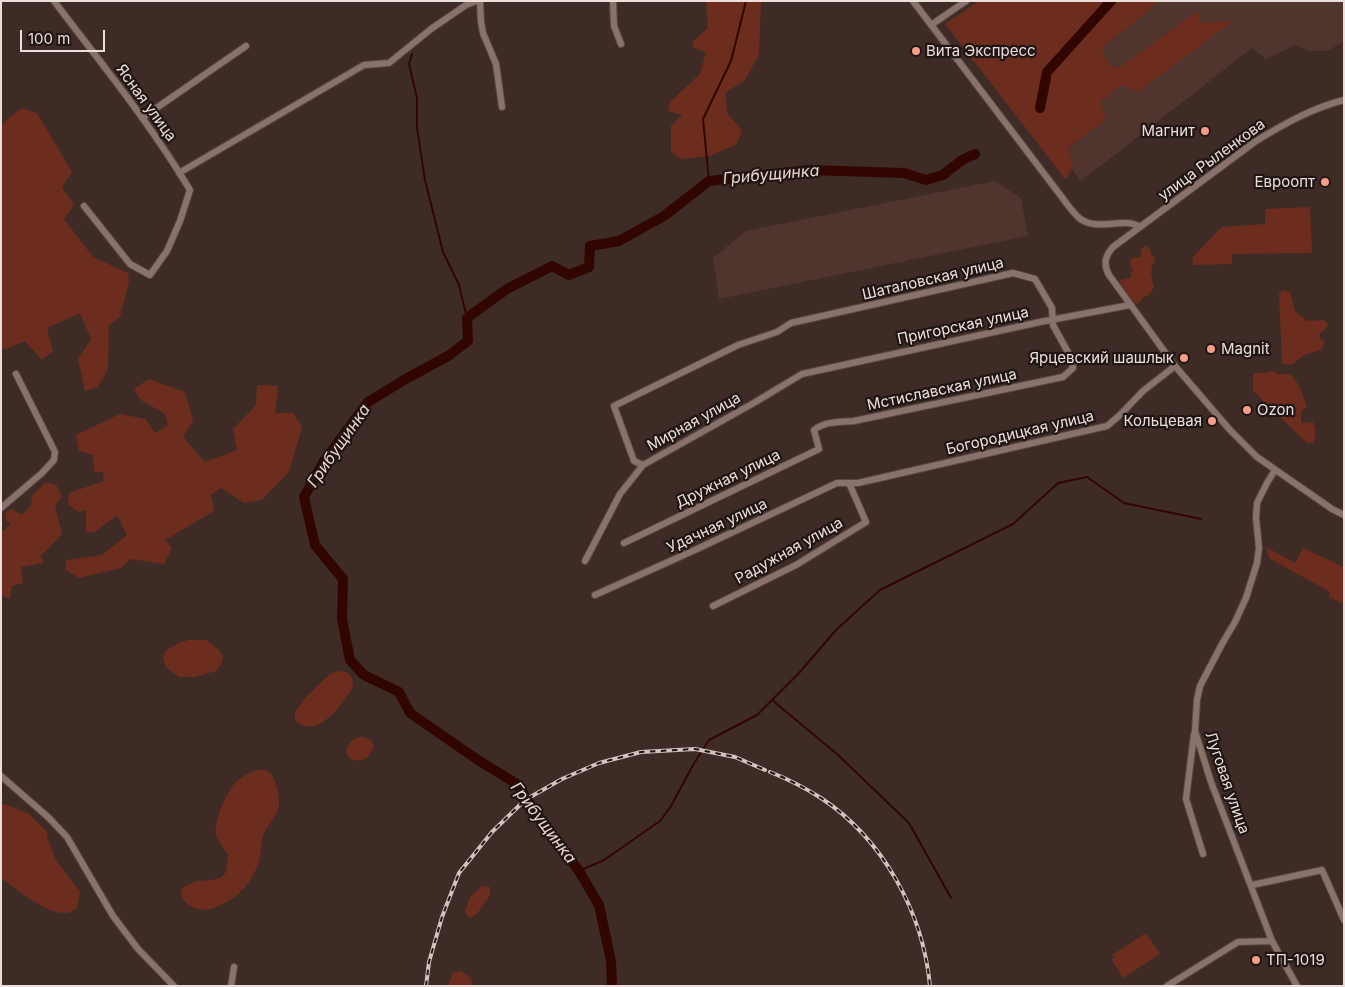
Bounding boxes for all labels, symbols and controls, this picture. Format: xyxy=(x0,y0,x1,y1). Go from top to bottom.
scale bar xyxy=(22,20,108,52)
text: 100 m xyxy=(28,29,70,48)
place label: Вита Экспресс xyxy=(926,42,1036,60)
marker: Вита Экспресс xyxy=(910,45,922,57)
street label: Ясная улица xyxy=(112,61,180,145)
street label: улица Рыленкова xyxy=(1155,115,1269,205)
place label: Магнит xyxy=(1142,122,1195,140)
marker: Магнит xyxy=(1199,125,1211,137)
water label: Грибущинка xyxy=(722,161,820,189)
place label: Евроопт xyxy=(1255,173,1315,191)
marker: Евроопт xyxy=(1319,176,1331,188)
street label: Шаталовская улица xyxy=(861,254,1005,304)
street label: Пригорская улица xyxy=(896,303,1030,349)
place label: Magnit xyxy=(1221,340,1270,358)
marker: Magnit xyxy=(1205,343,1217,355)
place label: Ярцевский шашлык xyxy=(1029,349,1174,367)
marker: Ярцевский шашлык xyxy=(1178,352,1190,364)
street label: Мстиславская улица xyxy=(866,365,1018,415)
street label: Мирная улица xyxy=(644,389,744,455)
water label: Грибущинка xyxy=(303,401,375,491)
place label: Ozon xyxy=(1257,401,1294,419)
marker: Ozon xyxy=(1241,404,1253,416)
street label: Богородицкая улица xyxy=(944,407,1096,459)
place label: Кольцевая xyxy=(1124,412,1202,430)
marker: Кольцевая xyxy=(1206,415,1218,427)
street label: Дружная улица xyxy=(673,446,783,512)
street label: Удачная улица xyxy=(664,495,770,557)
street label: Радужная улица xyxy=(732,514,846,588)
street label: Луговая улица xyxy=(1201,729,1253,837)
water label: Грибущинка xyxy=(506,779,580,867)
place label: ТП-1019 xyxy=(1266,951,1325,969)
marker: ТП-1019 xyxy=(1250,954,1262,966)

